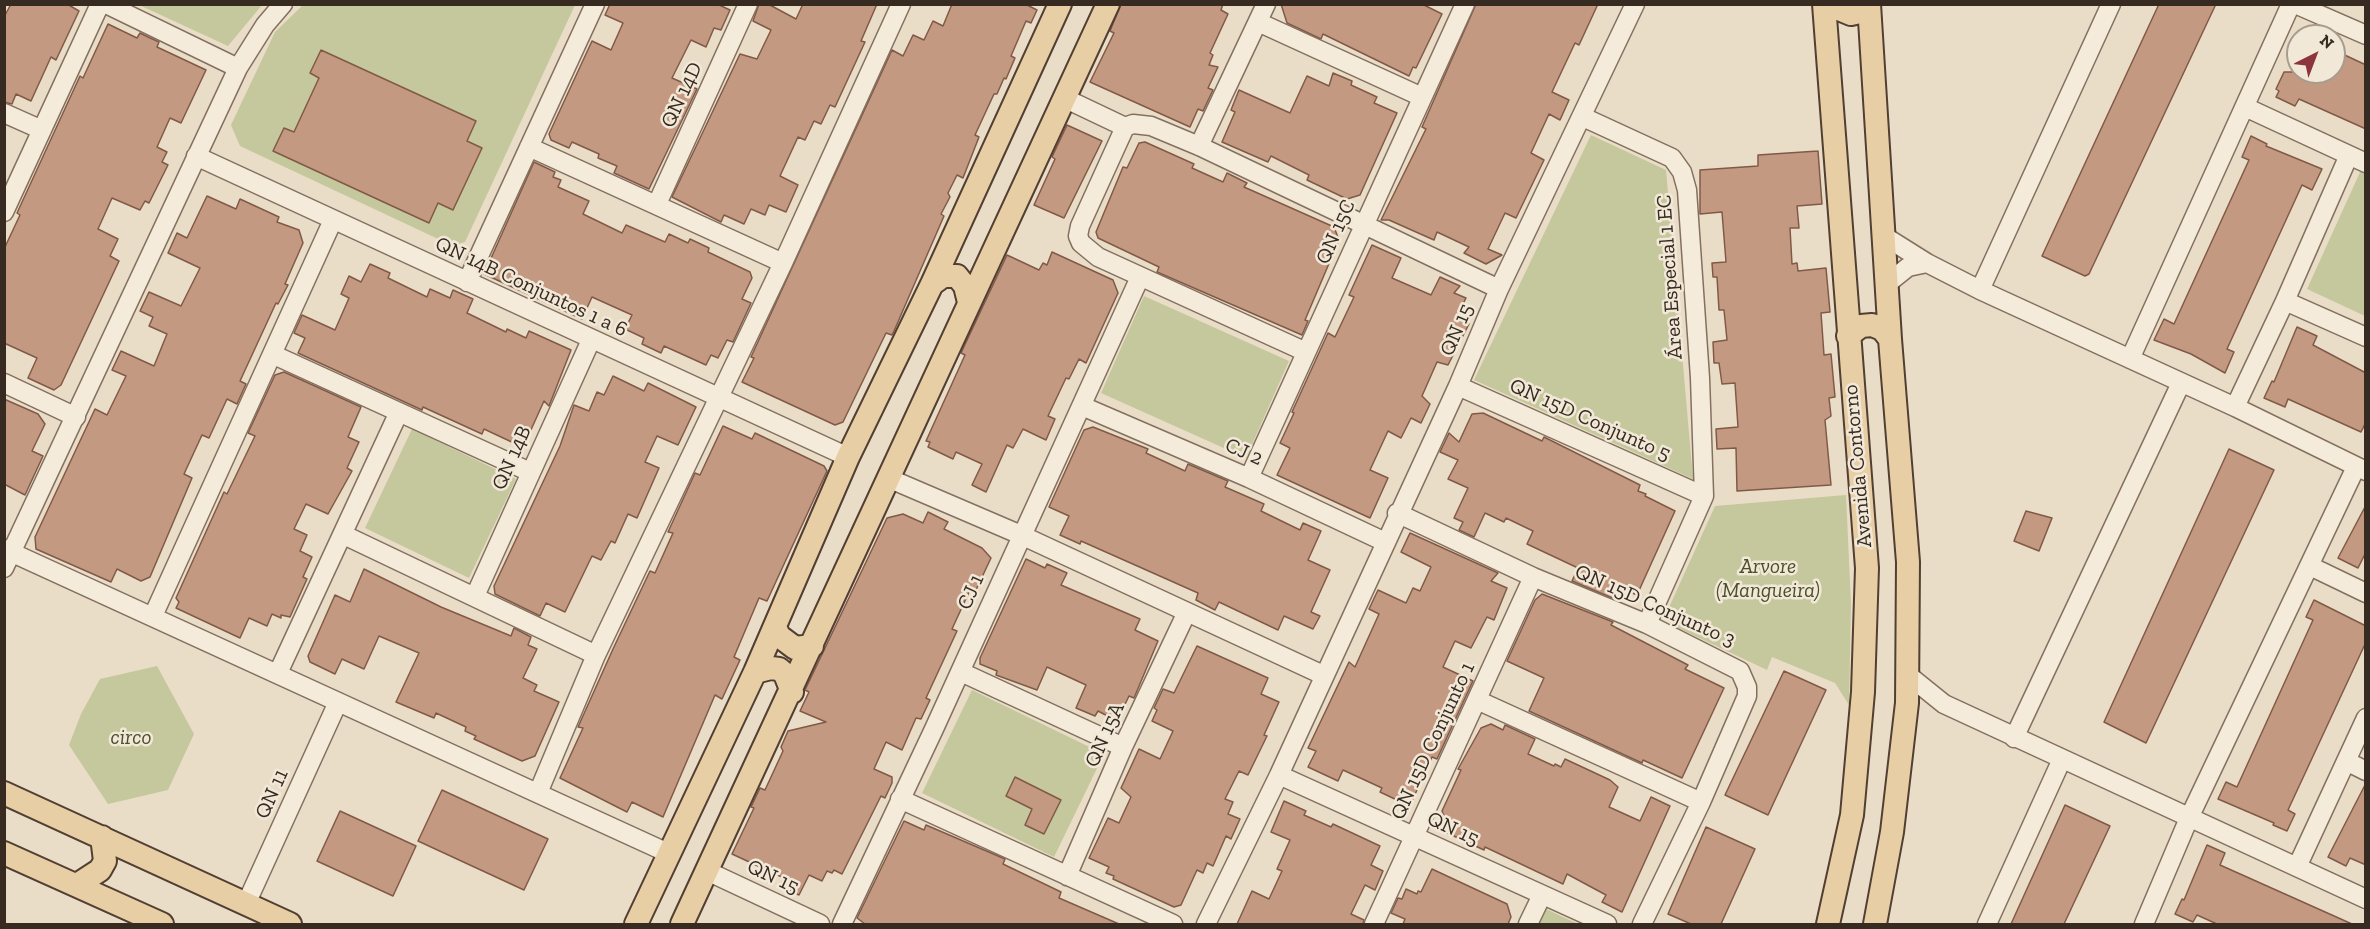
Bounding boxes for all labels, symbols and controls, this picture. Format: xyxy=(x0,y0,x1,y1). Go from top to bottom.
north arrow xyxy=(2286,24,2346,84)
text: N xyxy=(2316,31,2338,53)
street label: QN 14D xyxy=(656,58,708,132)
street label: Área Especial 1 EC xyxy=(1652,194,1688,360)
street label: QN 15C xyxy=(1311,196,1361,268)
street label: QN 14B Conjuntos 1 a 6 xyxy=(431,231,631,343)
street label: QN 15 xyxy=(1435,300,1479,360)
street label: QN 15D Conjunto 5 xyxy=(1506,373,1674,467)
street label: Avenida Contorno xyxy=(1838,383,1878,549)
street label: QN 14B xyxy=(487,422,537,494)
street label: CJ 2 xyxy=(1221,433,1267,471)
park label: Arvore (Mangueira) xyxy=(1716,554,1820,604)
street label: QN 15D Conjunto 3 xyxy=(1571,559,1739,653)
street label: CJ 1 xyxy=(952,570,990,614)
street label: QN 15D Conjunto 1 xyxy=(1385,658,1481,824)
street label: QN 15A xyxy=(1080,699,1130,771)
park label: circo xyxy=(110,725,152,751)
street label: QN 11 xyxy=(250,765,294,823)
street label: QN 15 xyxy=(1423,806,1483,852)
street label: QN 15 xyxy=(743,854,803,900)

